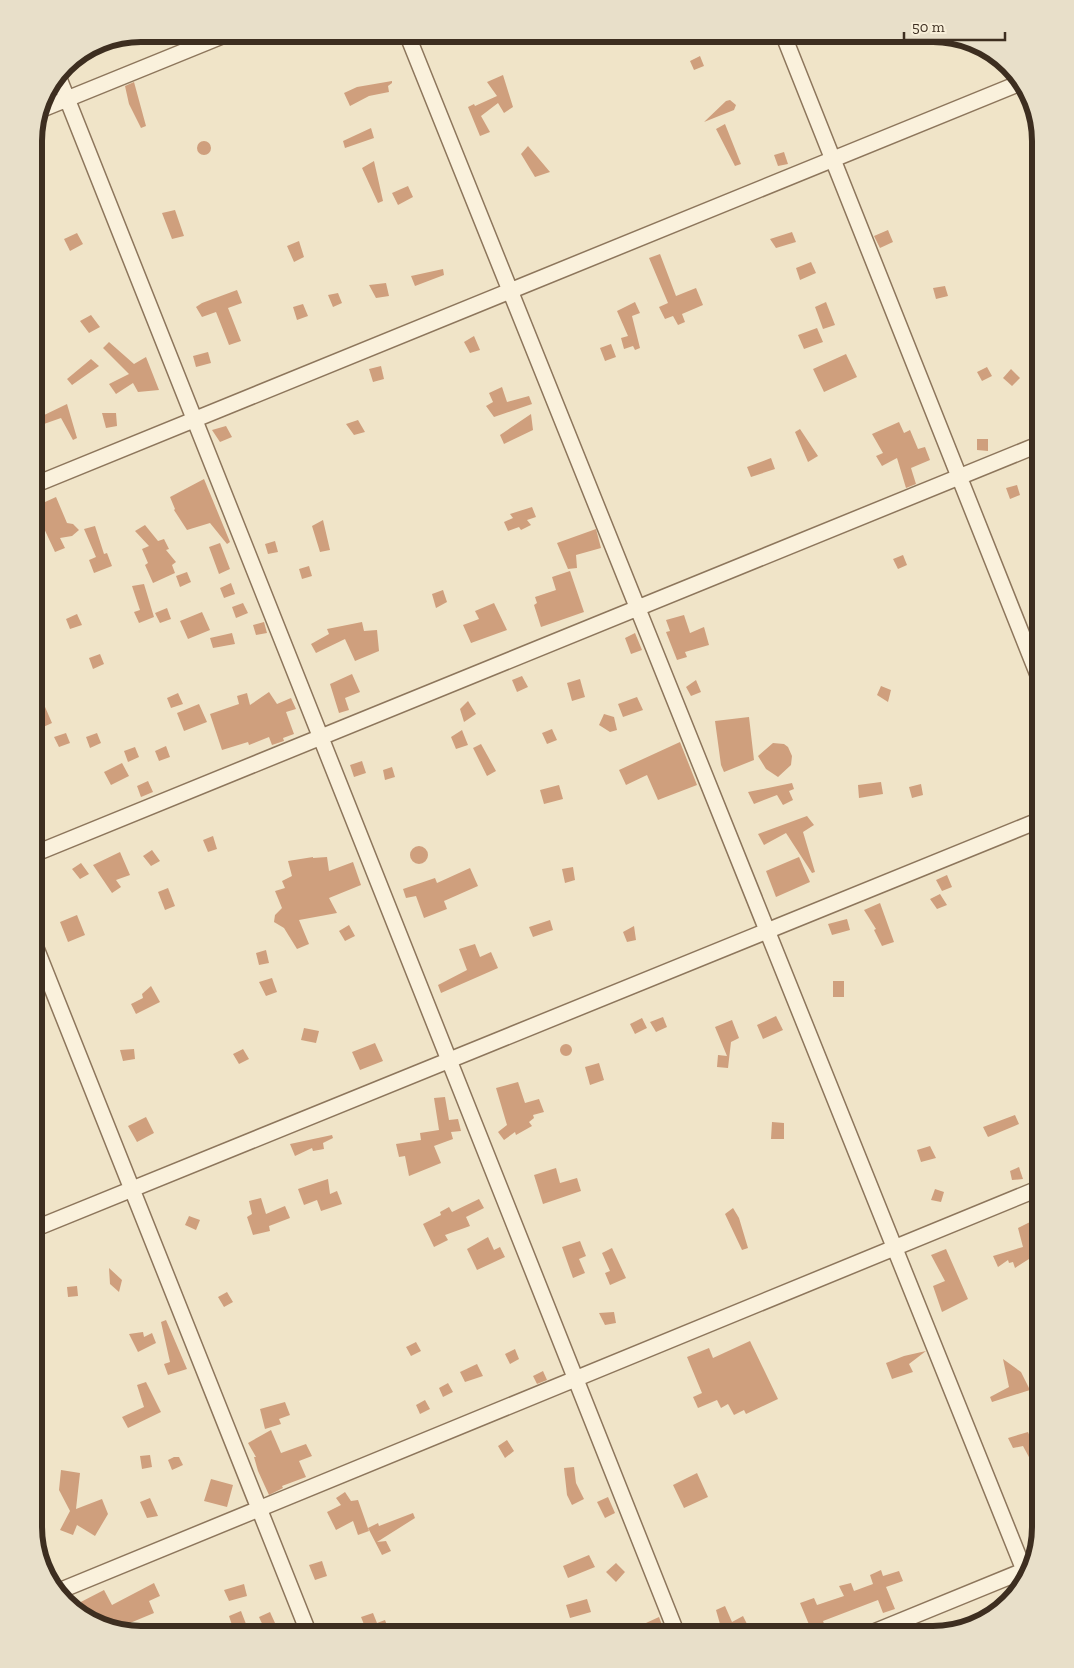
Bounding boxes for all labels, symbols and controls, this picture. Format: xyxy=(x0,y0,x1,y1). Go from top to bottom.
scale bar xyxy=(904,10,1005,42)
text: 50 m xyxy=(912,18,945,36)

